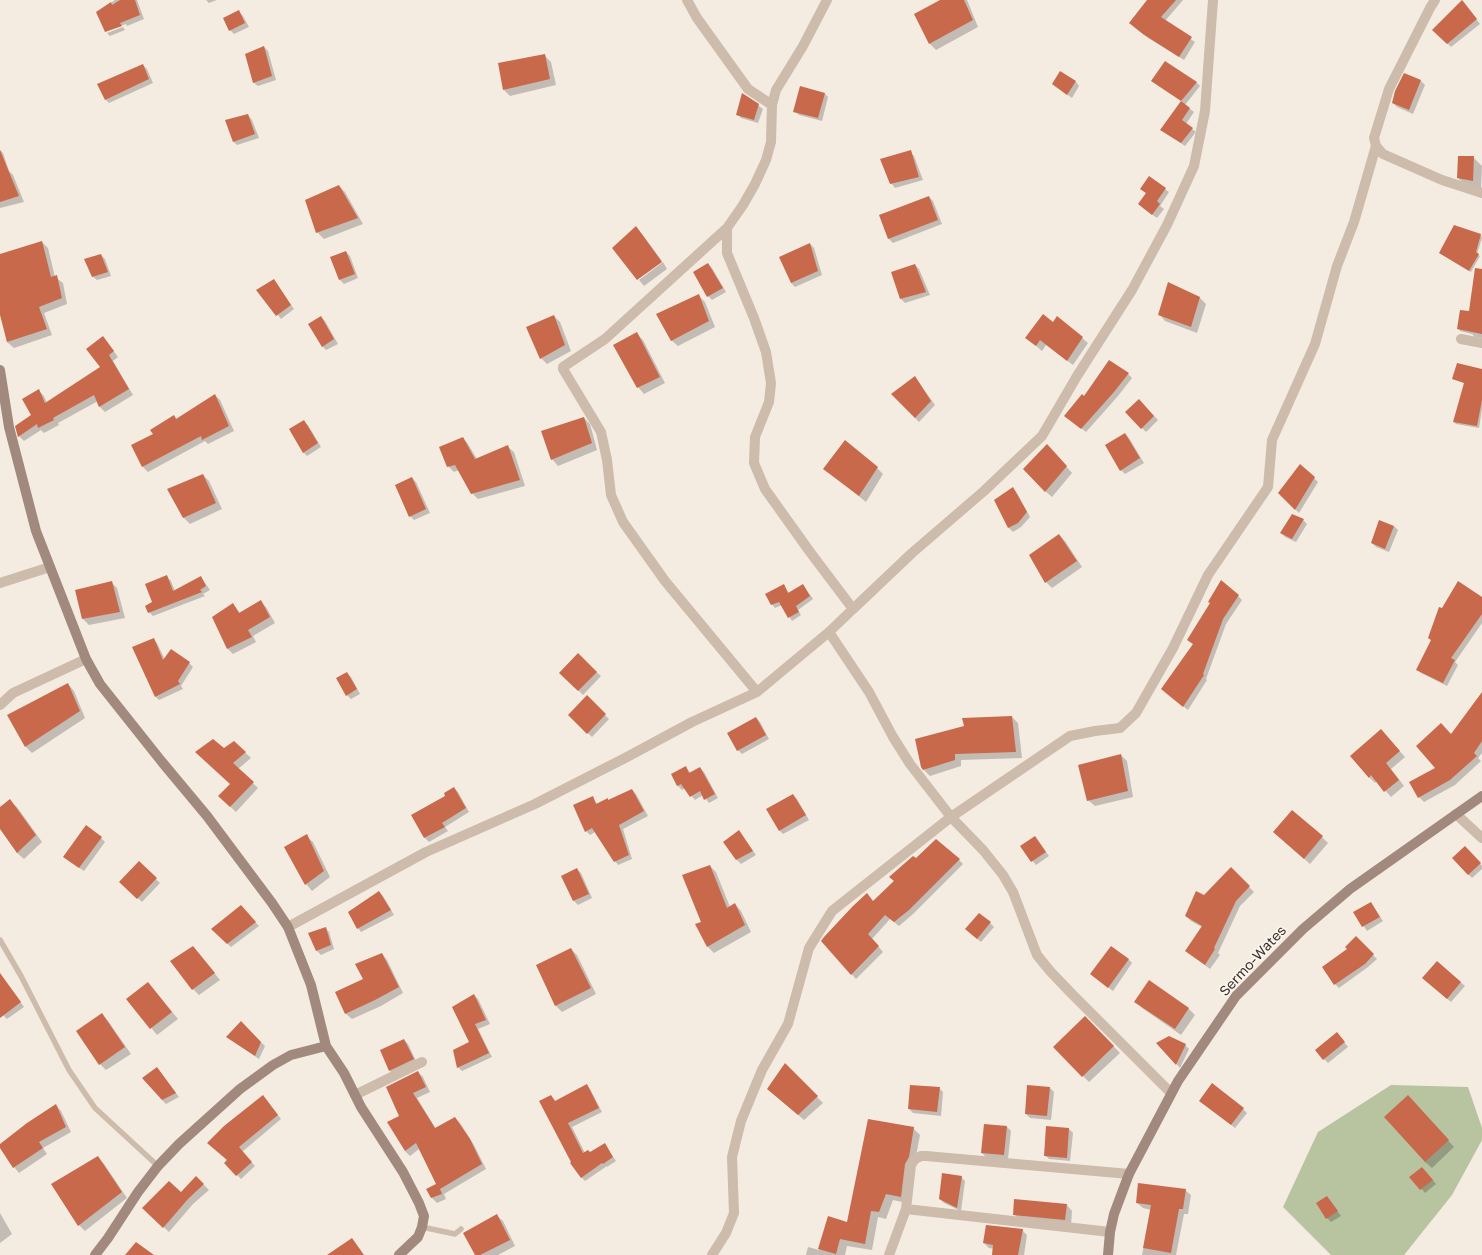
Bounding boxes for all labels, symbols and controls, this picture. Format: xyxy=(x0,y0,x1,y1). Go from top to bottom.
street label: Sermo-Wates xyxy=(1216,922,1290,1000)

